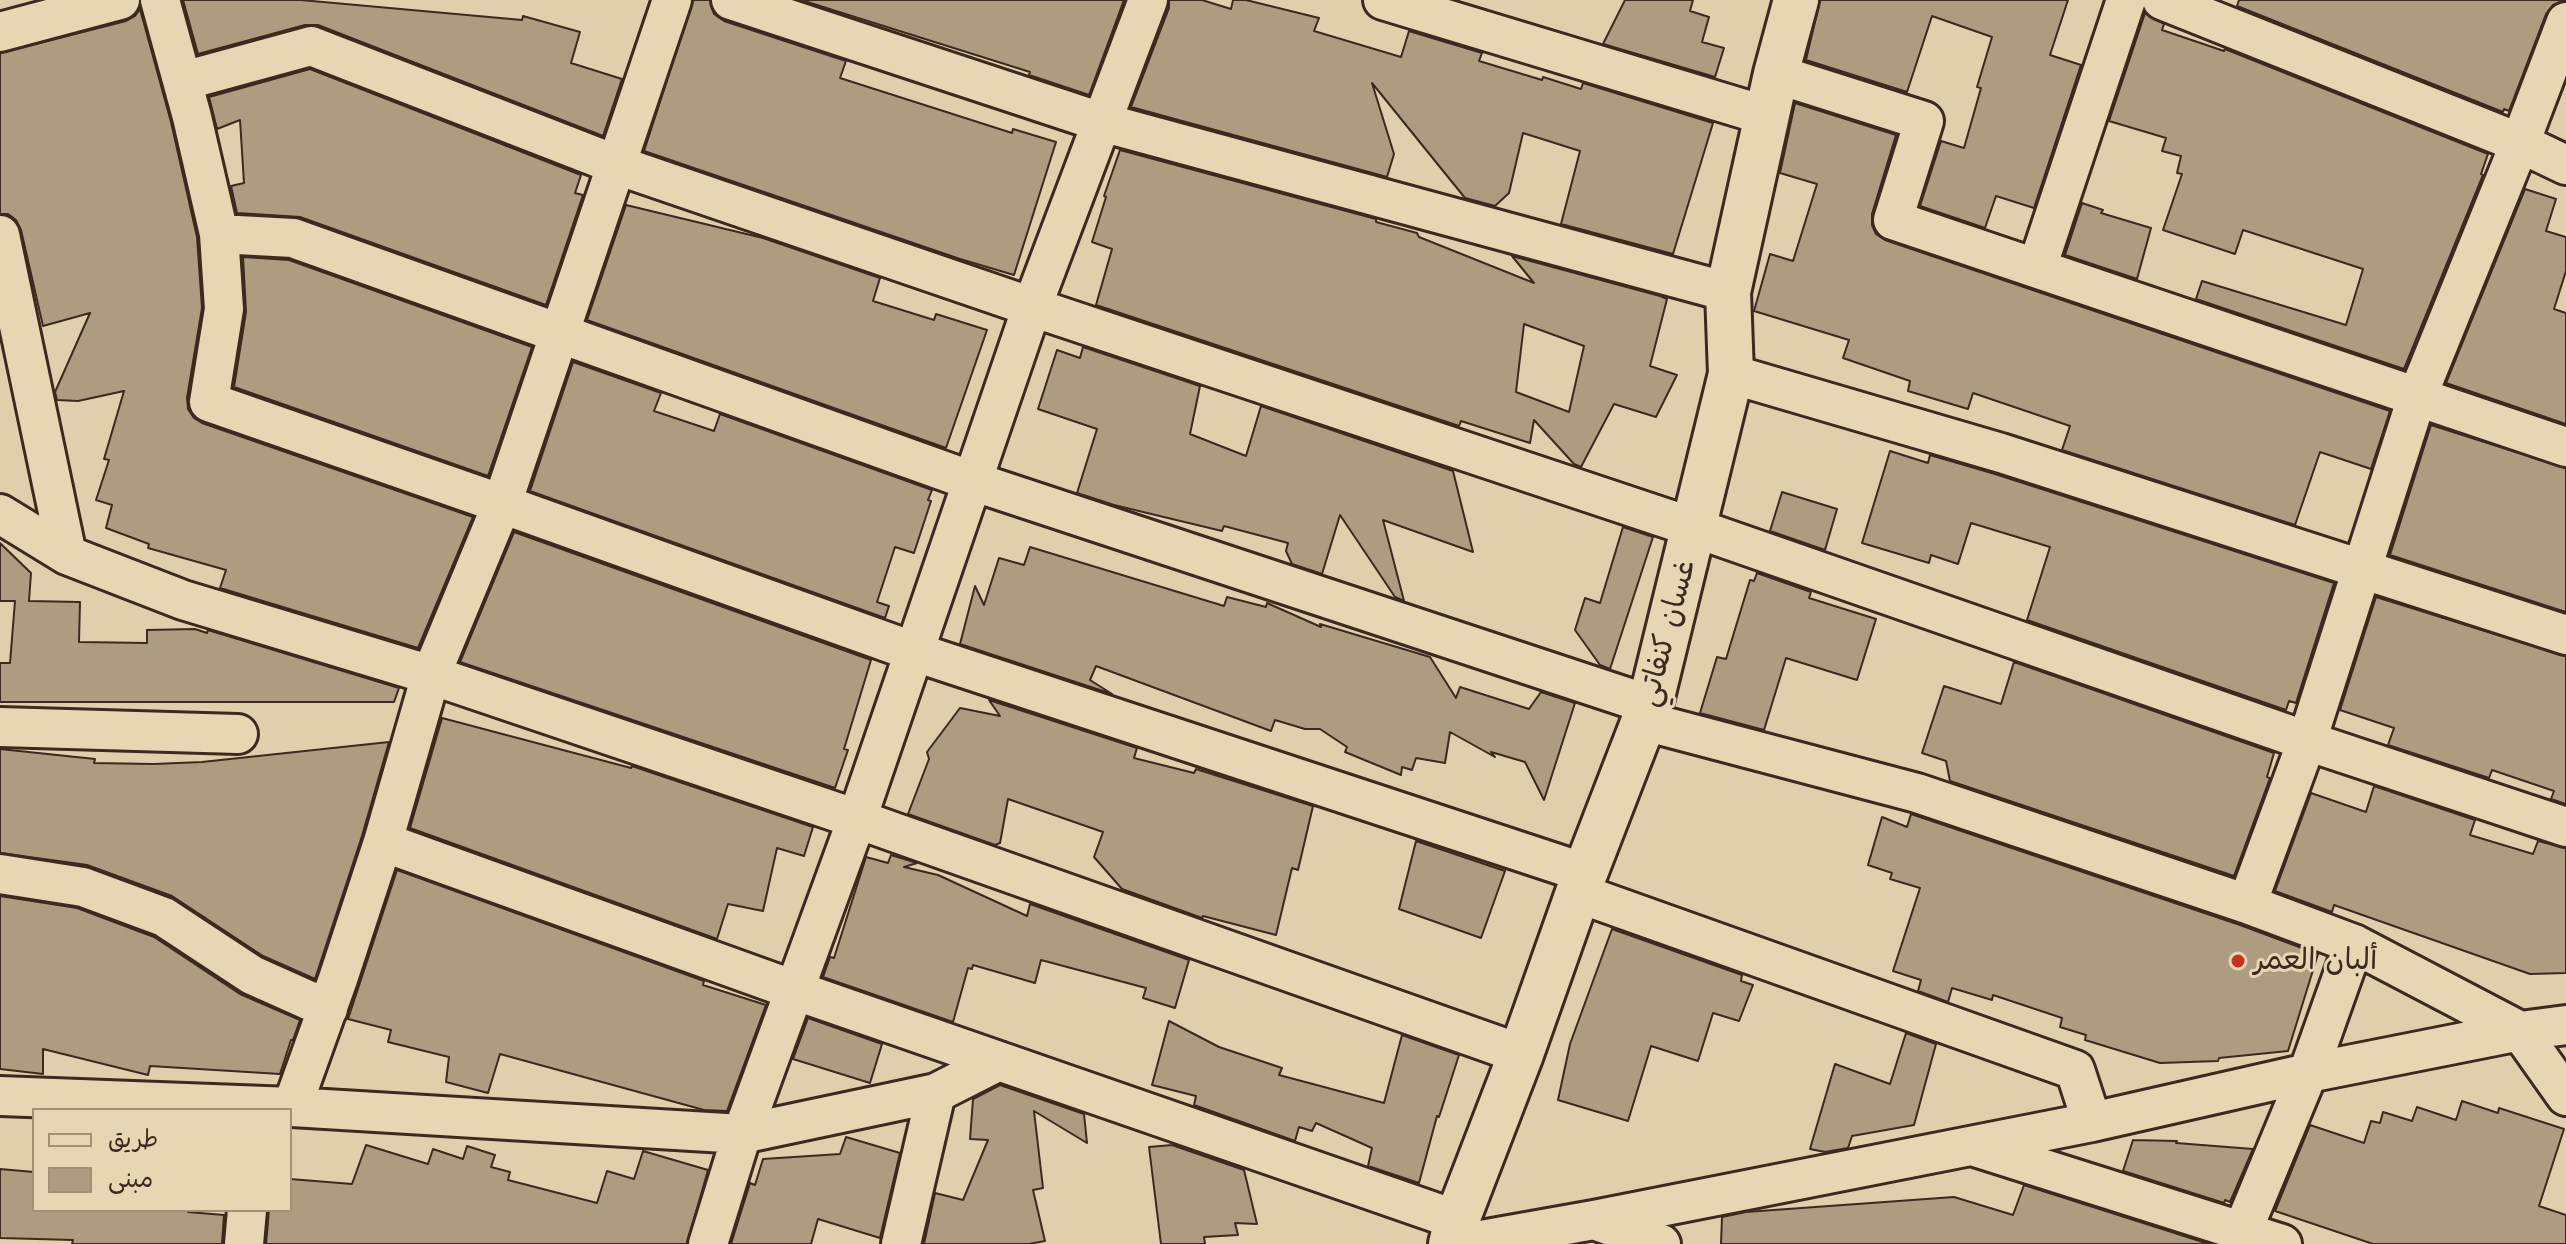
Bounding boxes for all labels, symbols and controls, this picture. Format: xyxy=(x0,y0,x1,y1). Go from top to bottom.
street label: غسان كنفاتي xyxy=(1630,555,1704,711)
place label: ألبان العمر xyxy=(2254,943,2377,979)
marker: ألبان العمر xyxy=(2229,952,2247,970)
legend xyxy=(32,1108,292,1212)
text: طريق xyxy=(108,1125,158,1153)
text: مبنى xyxy=(108,1165,153,1193)

